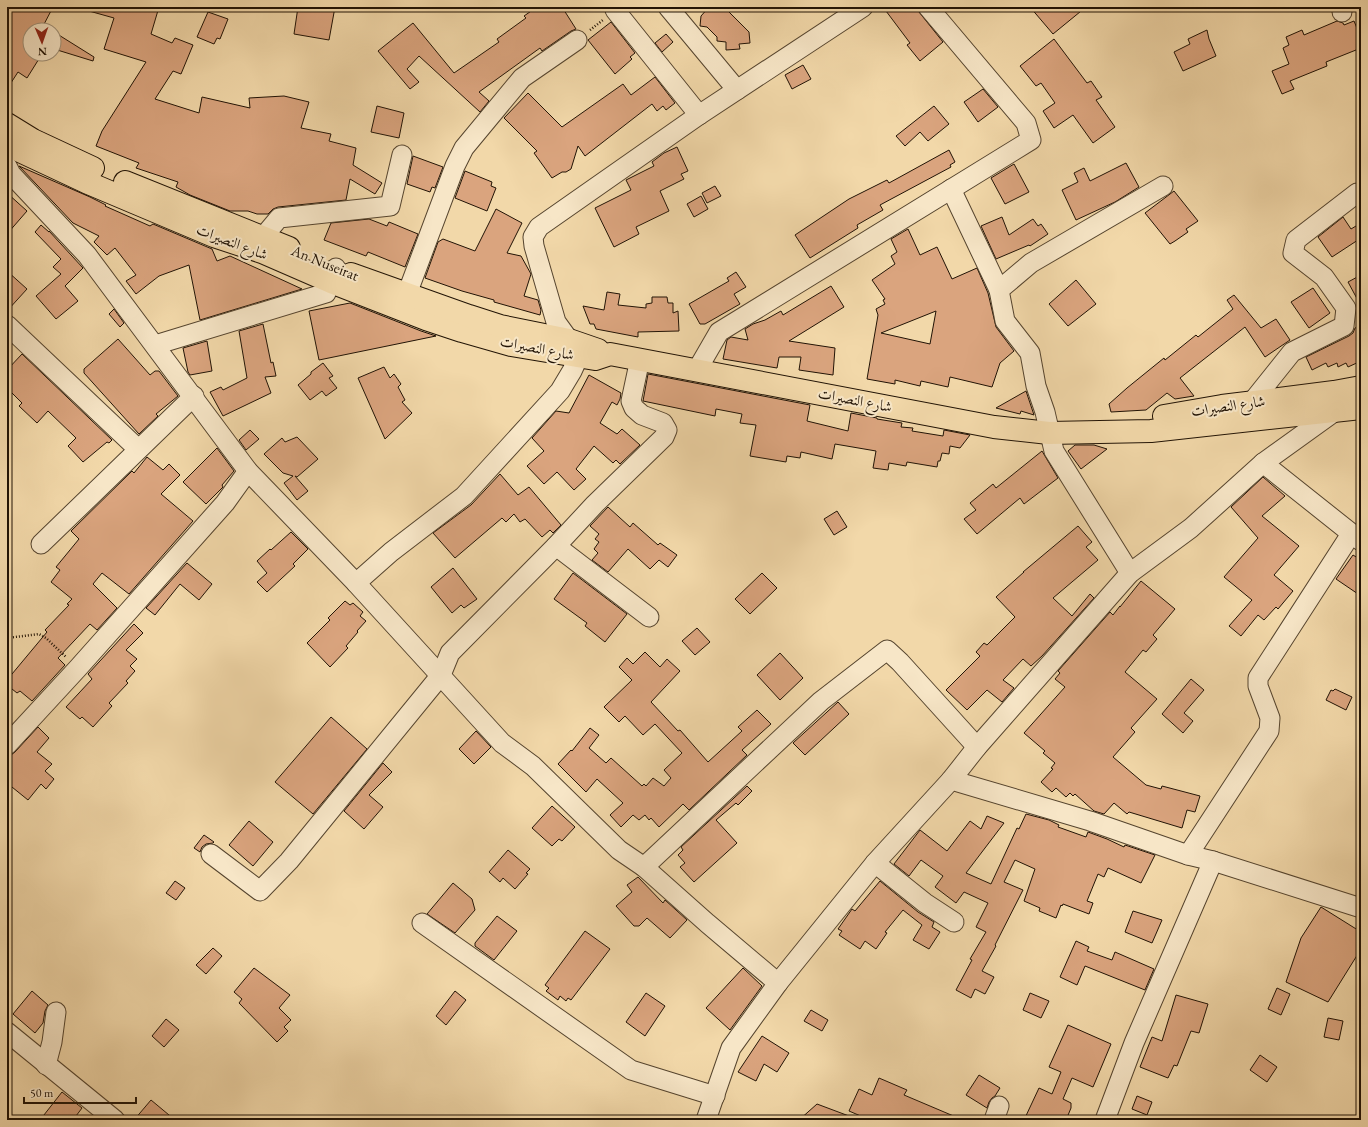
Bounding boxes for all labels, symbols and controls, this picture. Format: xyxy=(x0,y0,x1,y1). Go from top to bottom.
north arrow xyxy=(22,22,62,62)
text: N xyxy=(38,45,47,59)
street label: شارع النصيرات xyxy=(192,219,270,268)
street label: An Nuseirat xyxy=(288,240,362,285)
street label: شارع النصيرات xyxy=(498,331,576,368)
street label: شارع النصيرات xyxy=(816,383,894,420)
street label: شارع النصيرات xyxy=(1190,391,1267,424)
scale bar xyxy=(24,1079,136,1105)
text: 50 m xyxy=(30,1085,54,1101)

